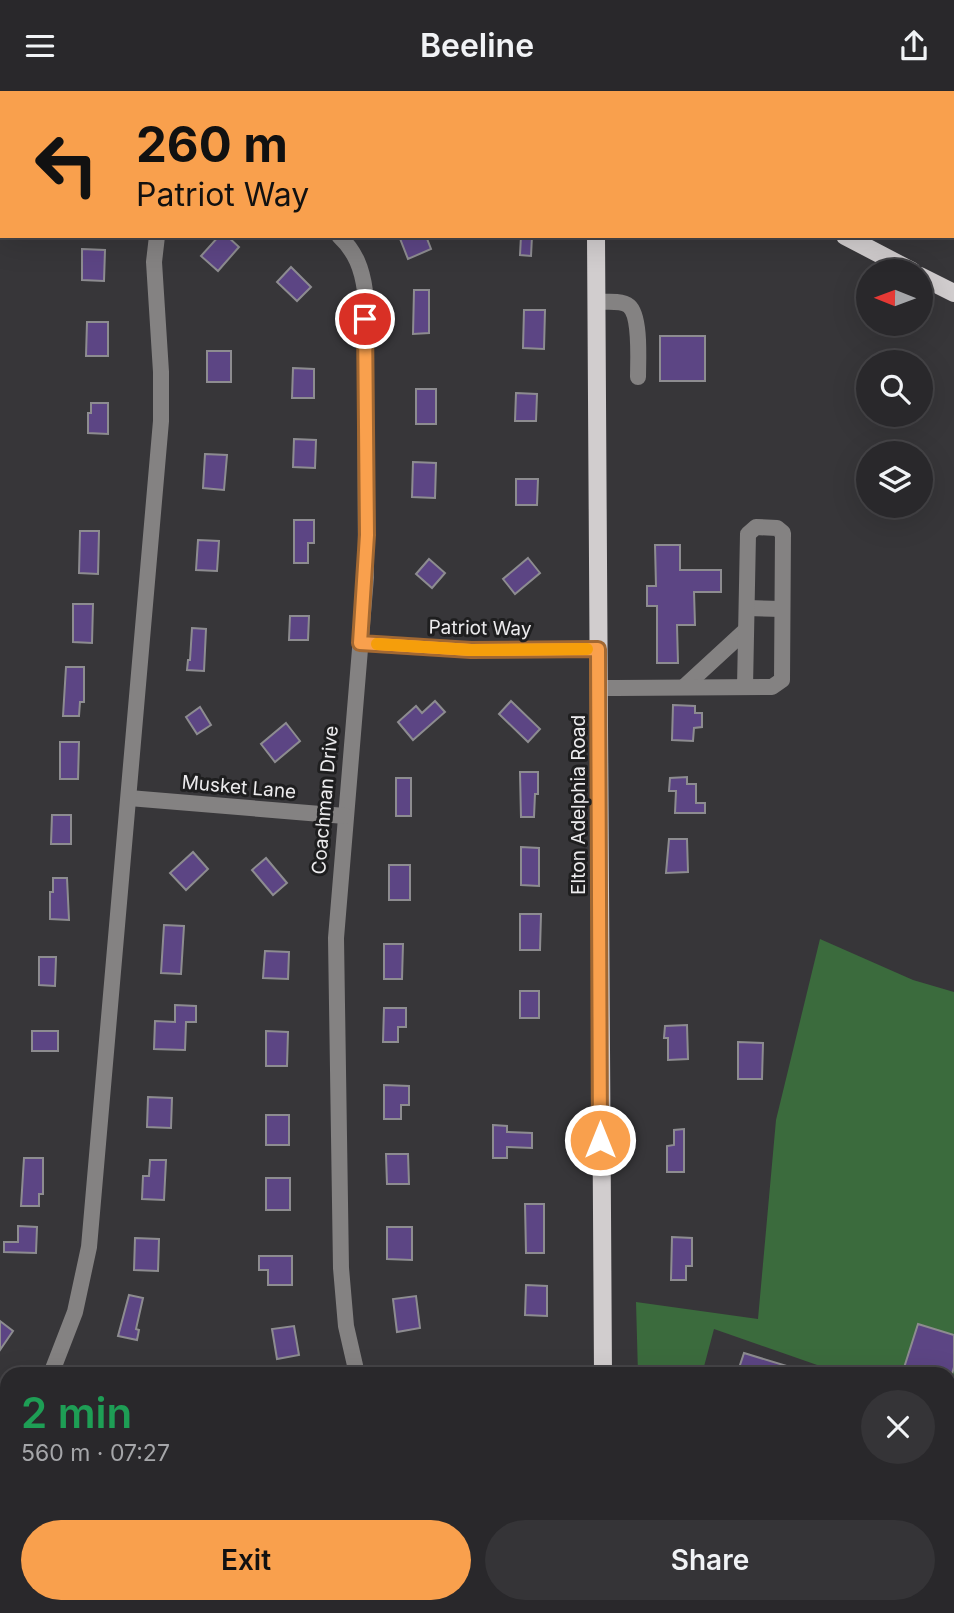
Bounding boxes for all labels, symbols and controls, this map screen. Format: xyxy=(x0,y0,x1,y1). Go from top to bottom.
text: Beeline xyxy=(420,26,534,65)
icon: menu xyxy=(21,27,59,65)
icon: share xyxy=(895,27,933,65)
text: 260 m xyxy=(136,115,288,174)
icon: left xyxy=(21,119,112,210)
text: Patriot Way xyxy=(136,175,309,214)
north arrow xyxy=(856,259,933,336)
map controls xyxy=(856,259,933,518)
pin xyxy=(335,289,395,349)
icon: arrive xyxy=(346,300,384,338)
button: search xyxy=(856,350,933,427)
button: layers xyxy=(856,441,933,518)
street label: Patriot Way xyxy=(428,616,532,640)
street label: Elton Adelphia Road xyxy=(567,715,590,895)
street label: Coachman Drive xyxy=(307,725,343,875)
street label: Musket Lane xyxy=(181,771,297,803)
position arrow xyxy=(563,1103,637,1177)
text: 2 min xyxy=(21,1387,132,1438)
button: close xyxy=(861,1390,935,1464)
text: 560 m · 07:27 xyxy=(21,1439,170,1467)
button: Exit xyxy=(21,1520,471,1600)
button: Share xyxy=(485,1520,935,1600)

